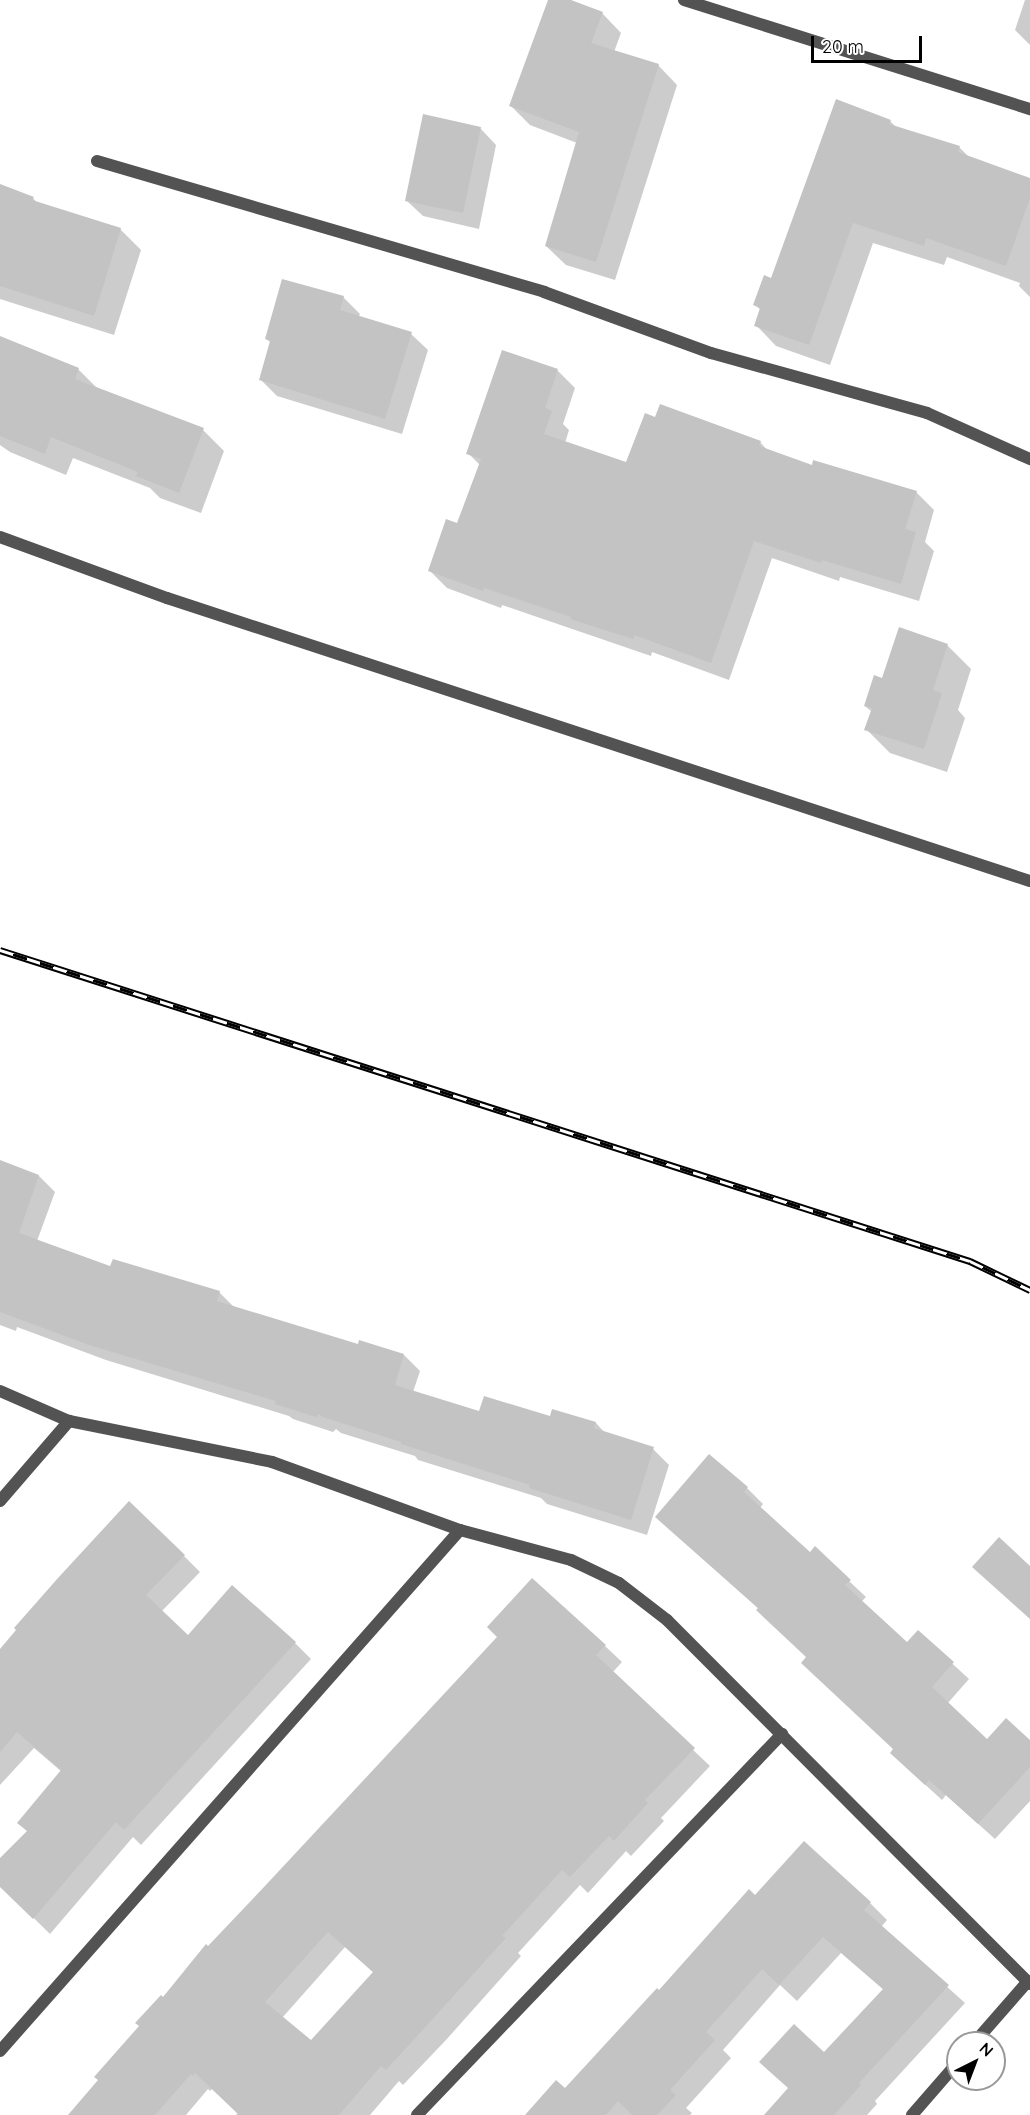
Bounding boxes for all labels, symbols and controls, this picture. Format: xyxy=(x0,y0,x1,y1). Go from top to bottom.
scale bar xyxy=(814,24,925,62)
text: 20 m xyxy=(822,35,864,58)
north arrow xyxy=(946,2031,1006,2091)
text: N xyxy=(976,2038,998,2060)

